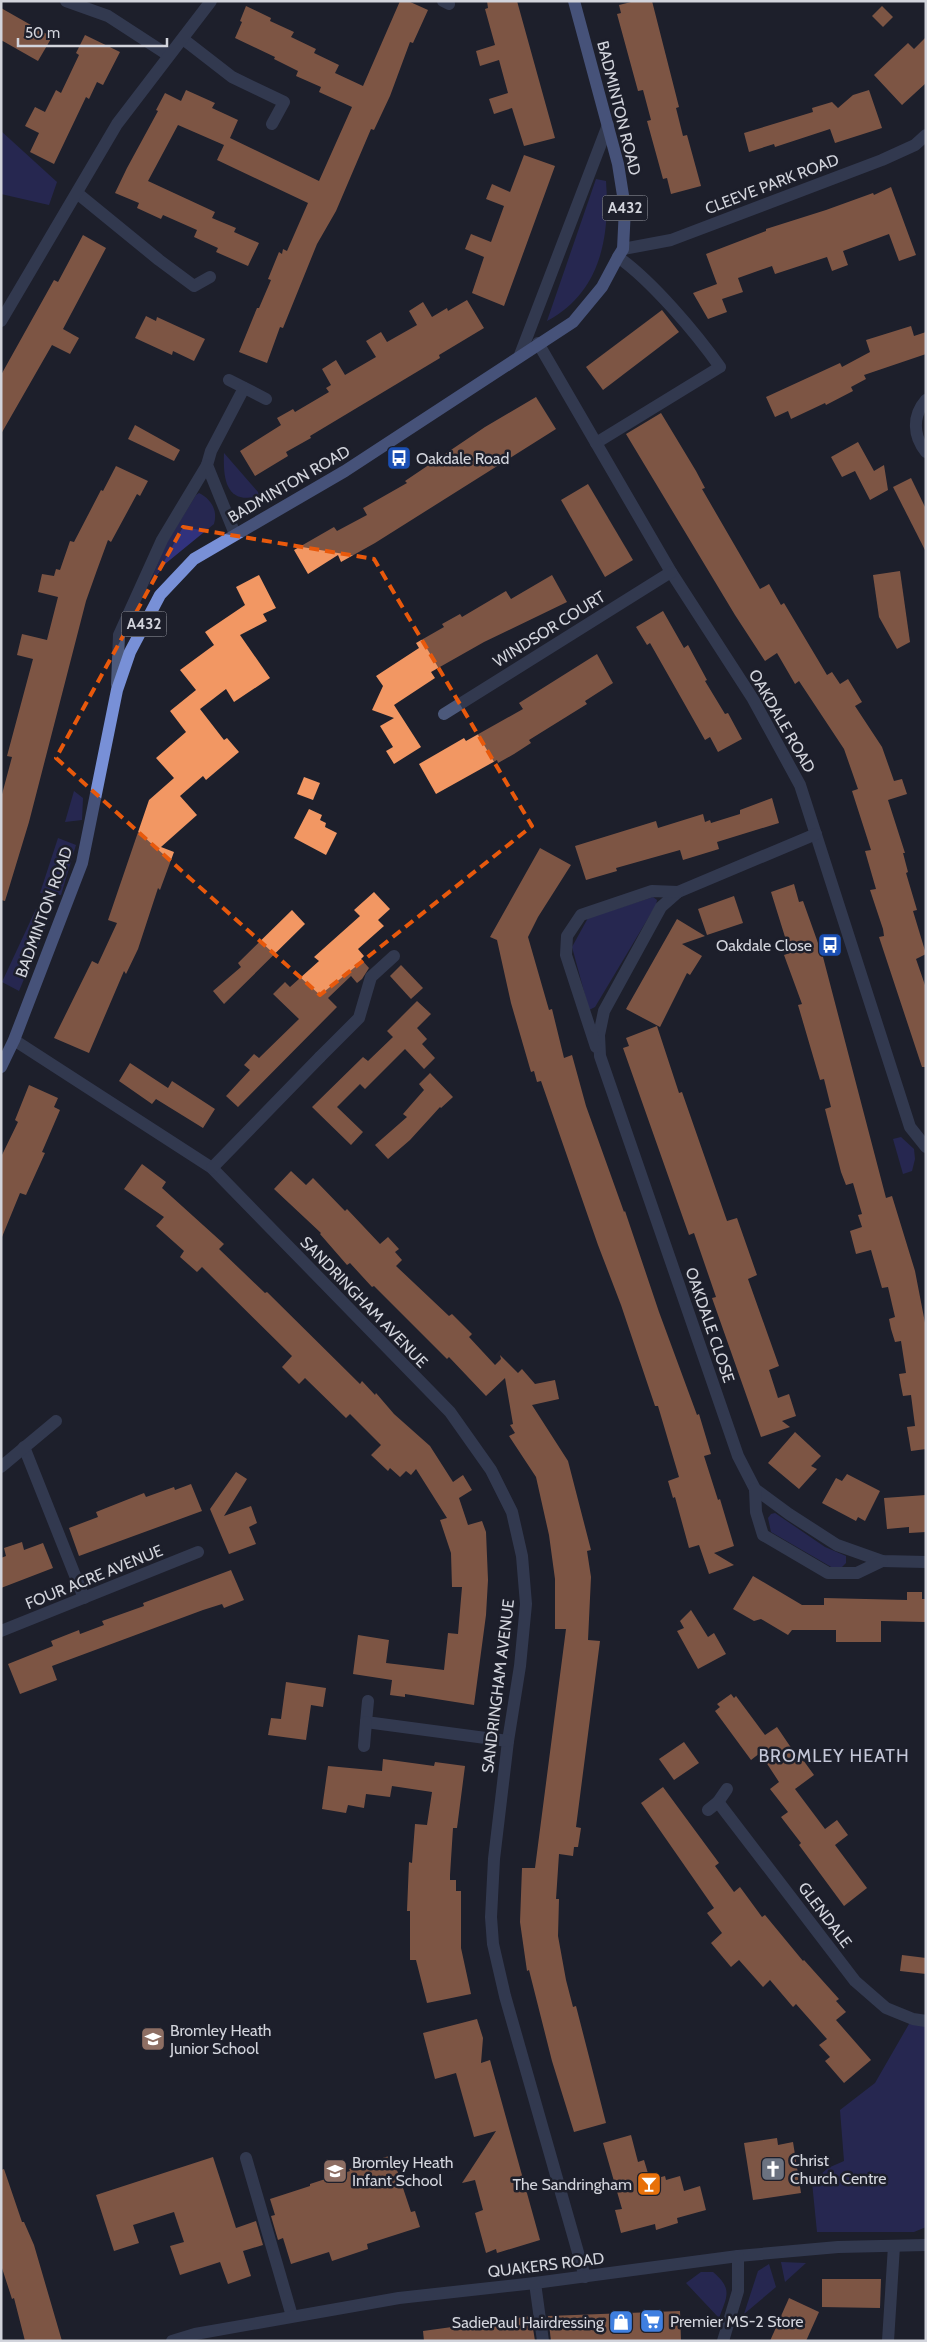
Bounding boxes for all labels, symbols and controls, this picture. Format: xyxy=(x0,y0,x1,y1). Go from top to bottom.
scale bar xyxy=(18,15,166,47)
text: 50 m xyxy=(25,24,60,42)
street label: BADMINTON ROAD xyxy=(593,39,645,177)
street label: CLEEVE PARK ROAD xyxy=(702,150,842,218)
road number: A432 xyxy=(602,196,648,220)
street label: BADMINTON ROAD xyxy=(225,441,353,527)
bus stop icon: Oakdale Road xyxy=(386,445,412,471)
place label: Oakdale Road xyxy=(416,449,509,468)
street label: WINDSOR COURT xyxy=(489,587,609,671)
road number: A432 xyxy=(122,612,166,636)
street label: OAKDALE ROAD xyxy=(745,666,819,776)
street label: BADMINTON ROAD xyxy=(12,844,76,980)
bus stop icon: Oakdale Close xyxy=(817,932,843,958)
place label: Oakdale Close xyxy=(716,936,812,955)
street label: SANDRINGHAM AVENUE xyxy=(296,1232,432,1372)
street label: OAKDALE CLOSE xyxy=(681,1265,739,1385)
street label: FOUR ACRE AVENUE xyxy=(23,1541,166,1613)
street label: SANDRINGHAM AVENUE xyxy=(478,1598,518,1774)
district label: BROMLEY HEATH xyxy=(758,1745,910,1767)
street label: GLENDALE xyxy=(794,1879,856,1952)
place label: Bromley Heath Junior School xyxy=(169,2021,271,2058)
school or university icon: Bromley Heath Junior School xyxy=(140,2026,166,2052)
place label: Christ Church Centre xyxy=(790,2151,886,2188)
place label: Bromley Heath Infant School xyxy=(352,2153,453,2190)
church icon: Christ Church Centre xyxy=(760,2156,786,2182)
school or university icon: Bromley Heath Infant School xyxy=(322,2158,348,2184)
bar icon: The Sandringham xyxy=(636,2171,662,2197)
place label: The Sandringham xyxy=(513,2175,632,2194)
street label: QUAKERS ROAD xyxy=(487,2248,605,2282)
supermarket icon: Premier MS-2 Store xyxy=(639,2308,665,2334)
shop icon: SadiePaul Hairdressing xyxy=(608,2309,634,2335)
place label: Premier MS-2 Store xyxy=(670,2312,803,2331)
place label: SadiePaul Hairdressing xyxy=(452,2313,605,2332)

